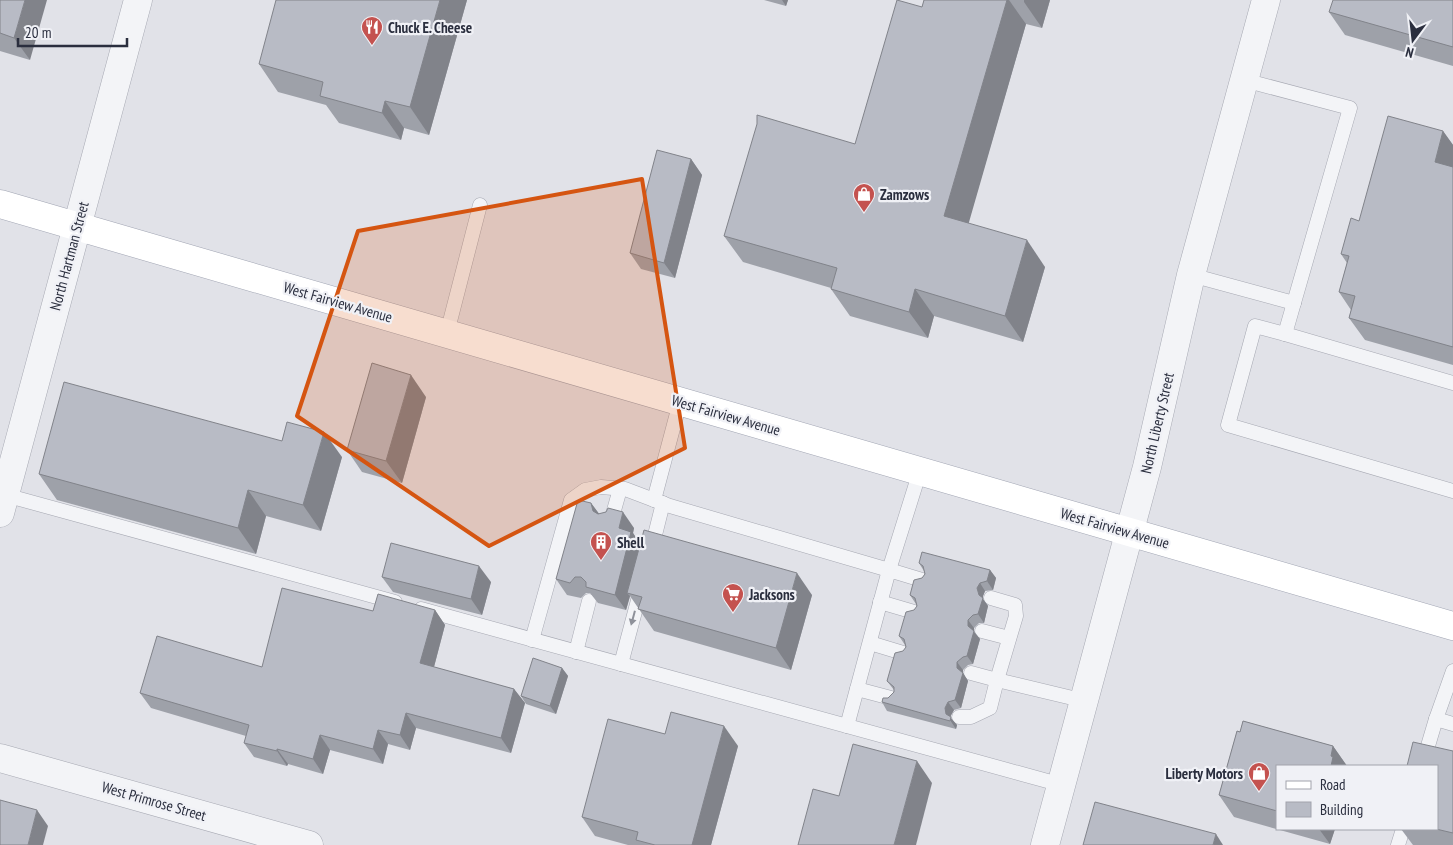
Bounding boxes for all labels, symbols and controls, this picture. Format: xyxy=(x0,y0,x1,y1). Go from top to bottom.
scale bar xyxy=(18,15,126,47)
restaurant icon: Chuck E. Cheese xyxy=(360,15,384,46)
north arrow xyxy=(1388,15,1438,65)
place label: Chuck E. Cheese xyxy=(388,18,472,37)
text: 20 m xyxy=(25,23,51,42)
text: N xyxy=(1404,43,1416,62)
shop icon: Zamzows xyxy=(852,182,876,213)
place label: Zamzows xyxy=(880,185,929,204)
street label: North Hartman Street xyxy=(45,199,93,313)
street label: West Fairview Avenue xyxy=(281,277,395,327)
street label: North Liberty Street xyxy=(1136,371,1178,475)
street label: West Fairview Avenue xyxy=(669,390,783,440)
street label: West Fairview Avenue xyxy=(1058,503,1172,553)
building icon: Shell xyxy=(589,530,613,561)
place label: Shell xyxy=(617,533,644,552)
supermarket icon: Jacksons xyxy=(721,582,745,613)
place label: Jacksons xyxy=(748,585,795,604)
one-way arrow xyxy=(629,611,637,626)
shop icon: Liberty Motors xyxy=(1247,761,1271,792)
place label: Liberty Motors xyxy=(1165,764,1243,783)
legend xyxy=(1276,765,1438,830)
text: Road xyxy=(1320,775,1346,794)
street label: West Primrose Street xyxy=(100,777,208,825)
text: Building xyxy=(1320,800,1363,819)

